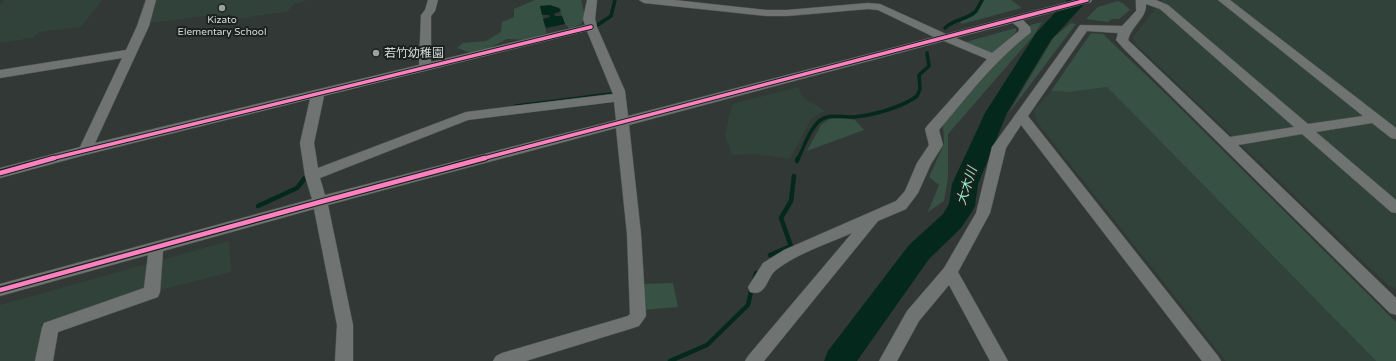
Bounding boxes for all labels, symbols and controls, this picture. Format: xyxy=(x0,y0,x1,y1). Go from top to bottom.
marker: Kizato Elementary School xyxy=(217,3,227,13)
place label: Kizato Elementary School xyxy=(178,14,266,38)
place label: 若竹幼稚園 xyxy=(384,46,444,60)
marker: 若竹幼稚園 xyxy=(371,48,381,58)
water label: 大木川 xyxy=(953,163,981,207)

